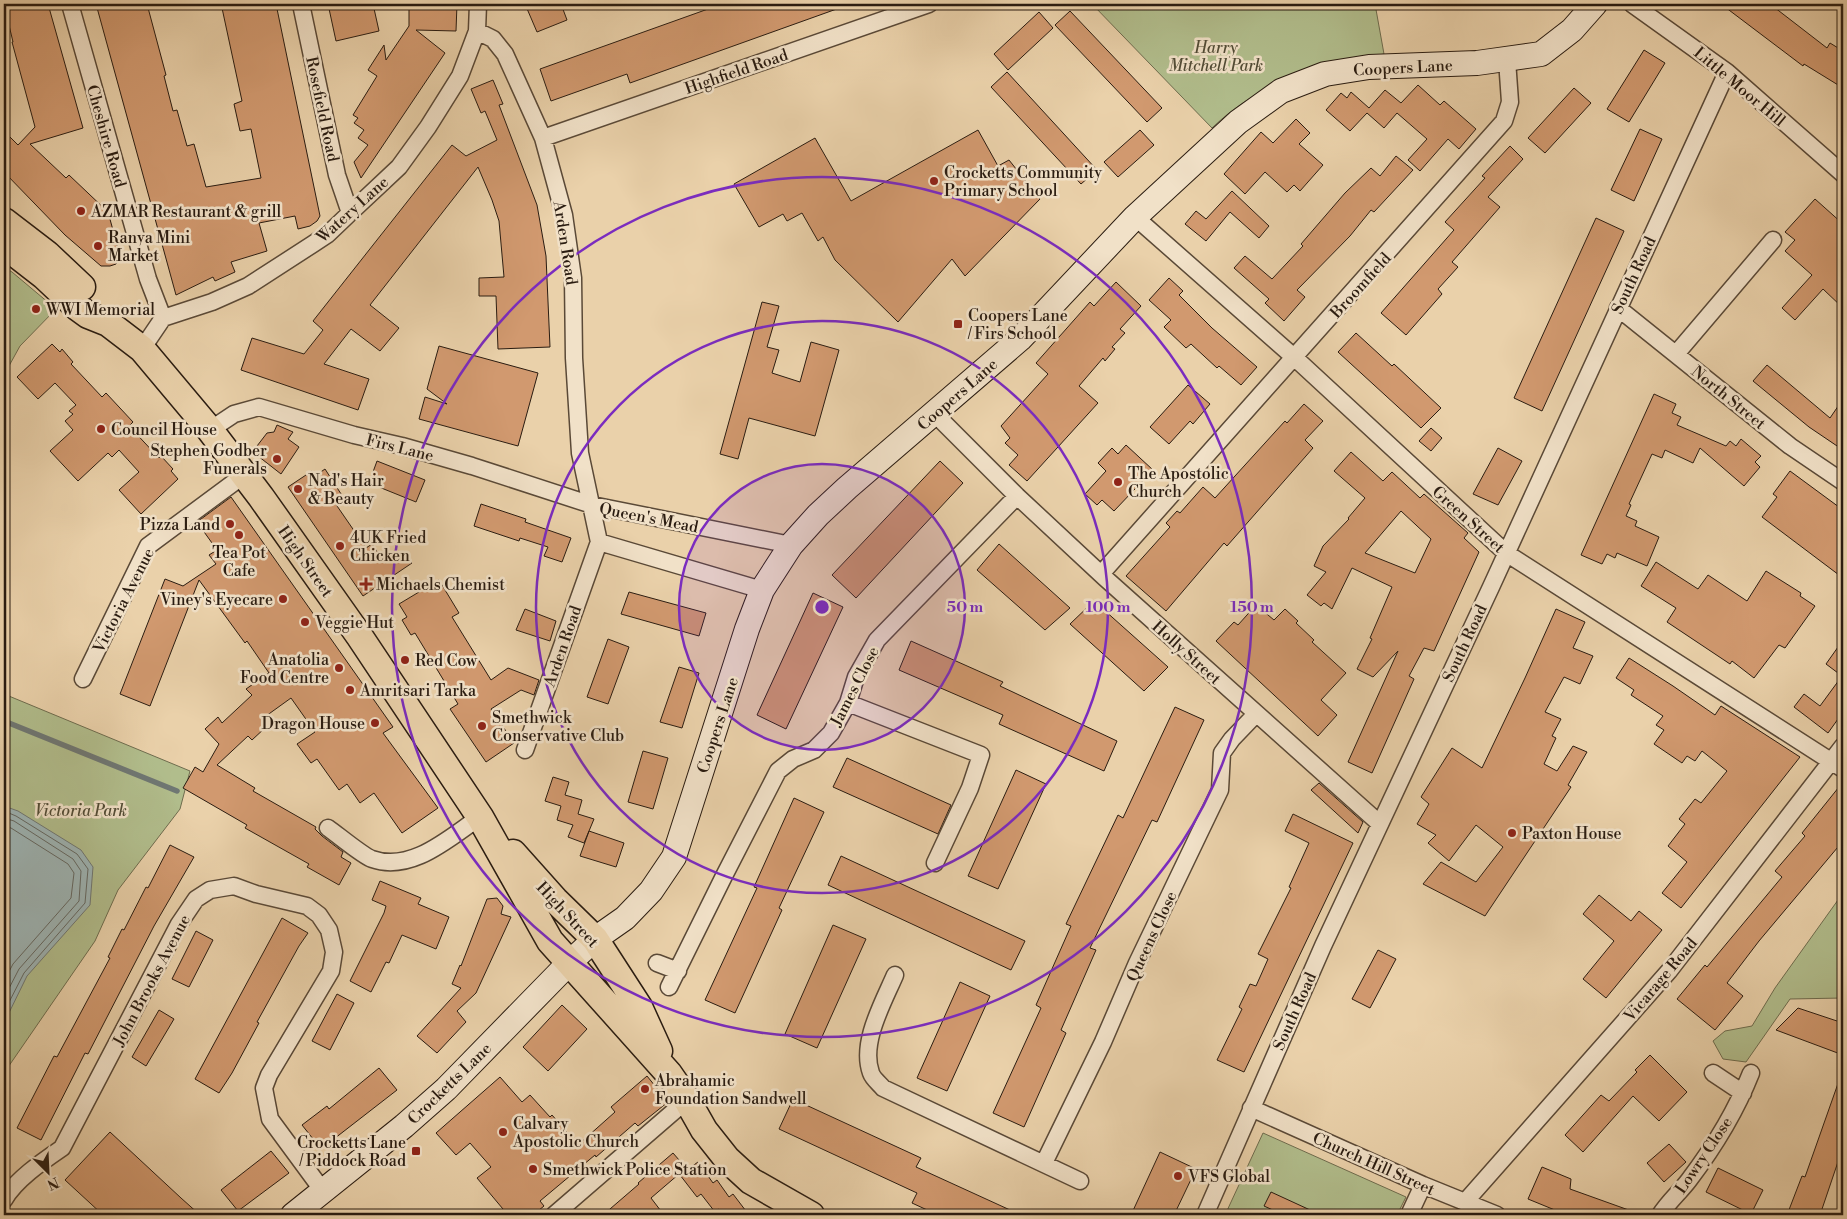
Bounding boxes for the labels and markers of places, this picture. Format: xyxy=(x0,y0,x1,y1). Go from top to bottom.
place label: Crocketts Community Primary School xyxy=(944,163,1102,201)
marker: Crocketts Community Primary School xyxy=(928,175,940,187)
place label: AZMAR Restaurant & grill xyxy=(90,202,282,222)
marker: AZMAR Restaurant & grill xyxy=(75,205,87,217)
place label: Ranya Mini Market xyxy=(108,228,190,266)
marker: Ranya Mini Market xyxy=(92,240,104,252)
place label: WWI Memorial xyxy=(45,300,155,320)
marker: WWI Memorial xyxy=(30,303,42,315)
place label: Coopers Lane / Firs School xyxy=(967,306,1068,344)
marker: Coopers Lane / Firs School xyxy=(952,318,964,330)
place label: Council House xyxy=(111,420,217,440)
marker: Council House xyxy=(95,423,107,435)
place label: Stephen Godber Funerals xyxy=(151,441,267,479)
marker: Stephen Godber Funerals xyxy=(271,453,283,465)
place label: The Apostolic Church xyxy=(1128,464,1229,502)
place label: Nad's Hair & Beauty xyxy=(308,471,384,509)
marker: The Apostolic Church xyxy=(1112,476,1124,488)
marker: Nad's Hair & Beauty xyxy=(292,483,304,495)
place label: Pizza Land xyxy=(140,515,220,535)
marker: Pizza Land xyxy=(224,518,236,530)
place label: 4UK Fried Chicken xyxy=(350,528,426,566)
marker: Tea Pot Cafe xyxy=(233,529,245,541)
marker: 4UK Fried Chicken xyxy=(334,540,346,552)
place label: Tea Pot Cafe xyxy=(212,543,266,581)
place label: Michaels Chemist xyxy=(376,575,505,595)
marker: Michaels Chemist xyxy=(360,578,372,590)
place label: Viney's Eyecare xyxy=(159,590,273,610)
marker: Viney's Eyecare xyxy=(277,593,289,605)
centre of rings xyxy=(813,598,831,616)
place label: Veggie Hut xyxy=(314,613,394,633)
marker: Veggie Hut xyxy=(299,616,311,628)
place label: Anatolia Food Centre xyxy=(240,650,330,688)
place label: Red Cow xyxy=(415,651,478,671)
marker: Red Cow xyxy=(399,654,411,666)
marker: Anatolia Food Centre xyxy=(333,662,345,674)
place label: Amritsari Tarka xyxy=(359,681,477,701)
marker: Amritsari Tarka xyxy=(344,684,356,696)
place label: Smethwick Conservative Club xyxy=(492,708,624,746)
place label: Dragon House xyxy=(261,714,365,734)
marker: Dragon House xyxy=(369,717,381,729)
marker: Smethwick Conservative Club xyxy=(476,720,488,732)
place label: Paxton House xyxy=(1522,824,1622,844)
marker: Paxton House xyxy=(1506,827,1518,839)
place label: Abrahamic Foundation Sandwell xyxy=(654,1071,807,1109)
marker: Abrahamic Foundation Sandwell xyxy=(639,1083,651,1095)
place label: Calvary Apostolic Church xyxy=(512,1114,640,1152)
marker: Calvary Apostolic Church xyxy=(497,1126,509,1138)
place label: Crocketts Lane / Piddock Road xyxy=(297,1133,406,1171)
marker: Crocketts Lane / Piddock Road xyxy=(410,1145,422,1157)
place label: Smethwick Police Station xyxy=(543,1160,727,1180)
marker: Smethwick Police Station xyxy=(527,1163,539,1175)
place label: VFS Global xyxy=(1187,1167,1270,1187)
marker: VFS Global xyxy=(1172,1170,1184,1182)

